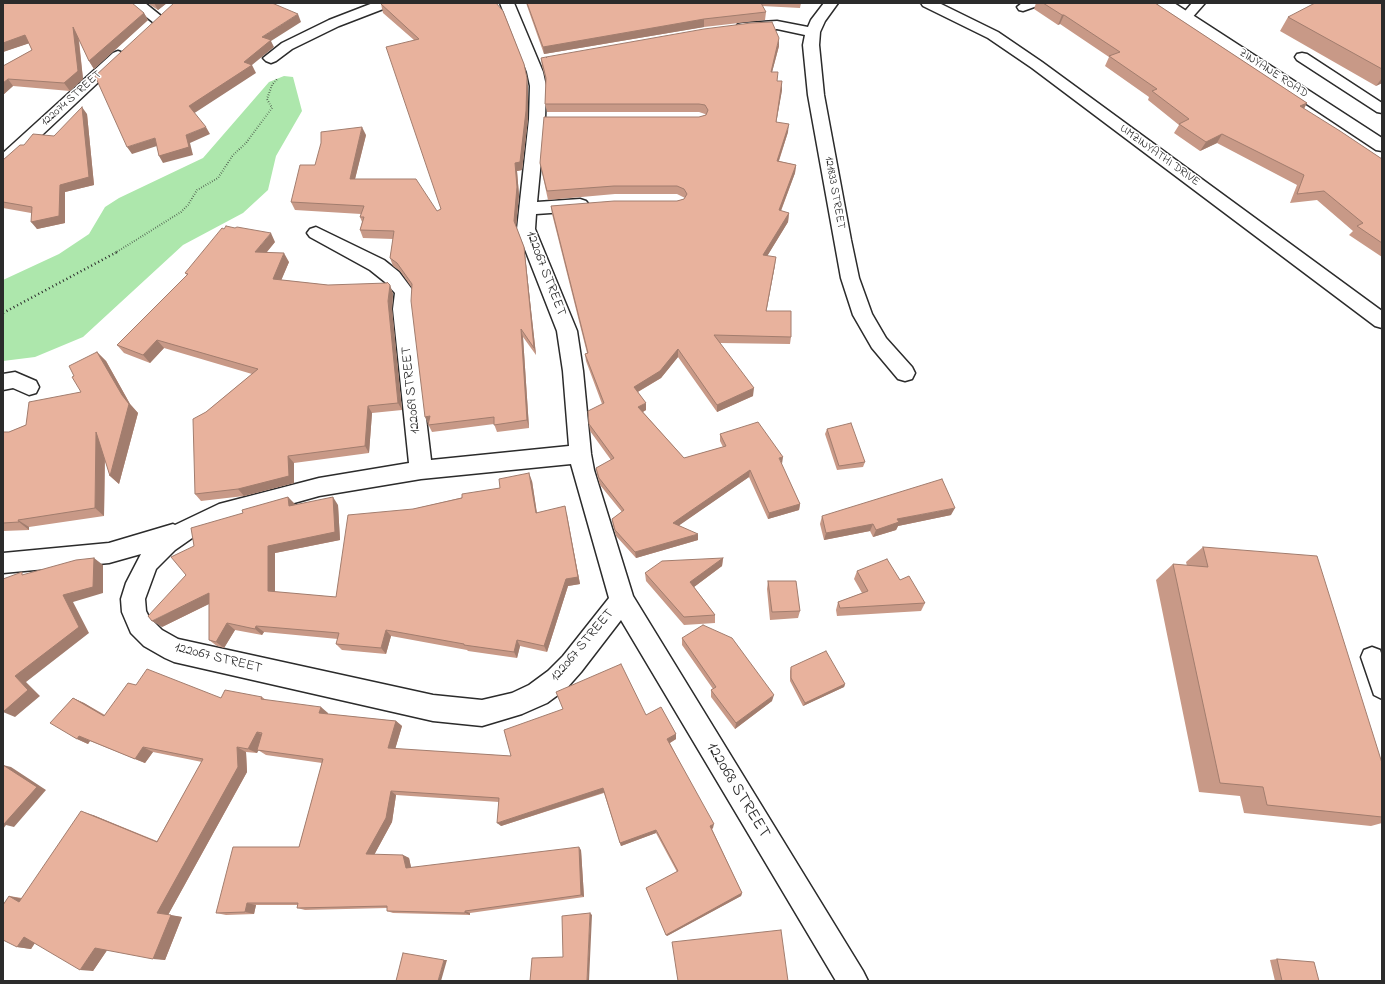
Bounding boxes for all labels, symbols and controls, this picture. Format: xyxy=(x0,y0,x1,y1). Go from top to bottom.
street label: ZINYANE ROAD xyxy=(1236,46,1310,102)
street label: 122074 STREET xyxy=(39,68,105,130)
street label: UMZINYATHI DRIVE xyxy=(1116,122,1202,190)
street label: 121833 STREET xyxy=(821,155,847,231)
street label: 122067 STREET xyxy=(521,229,569,319)
street label: 122069 STREET xyxy=(399,345,425,435)
street label: 122067 STREET xyxy=(548,606,618,686)
street label: 122067 STREET xyxy=(173,640,263,678)
street label: 122068 STREET xyxy=(700,739,774,843)

